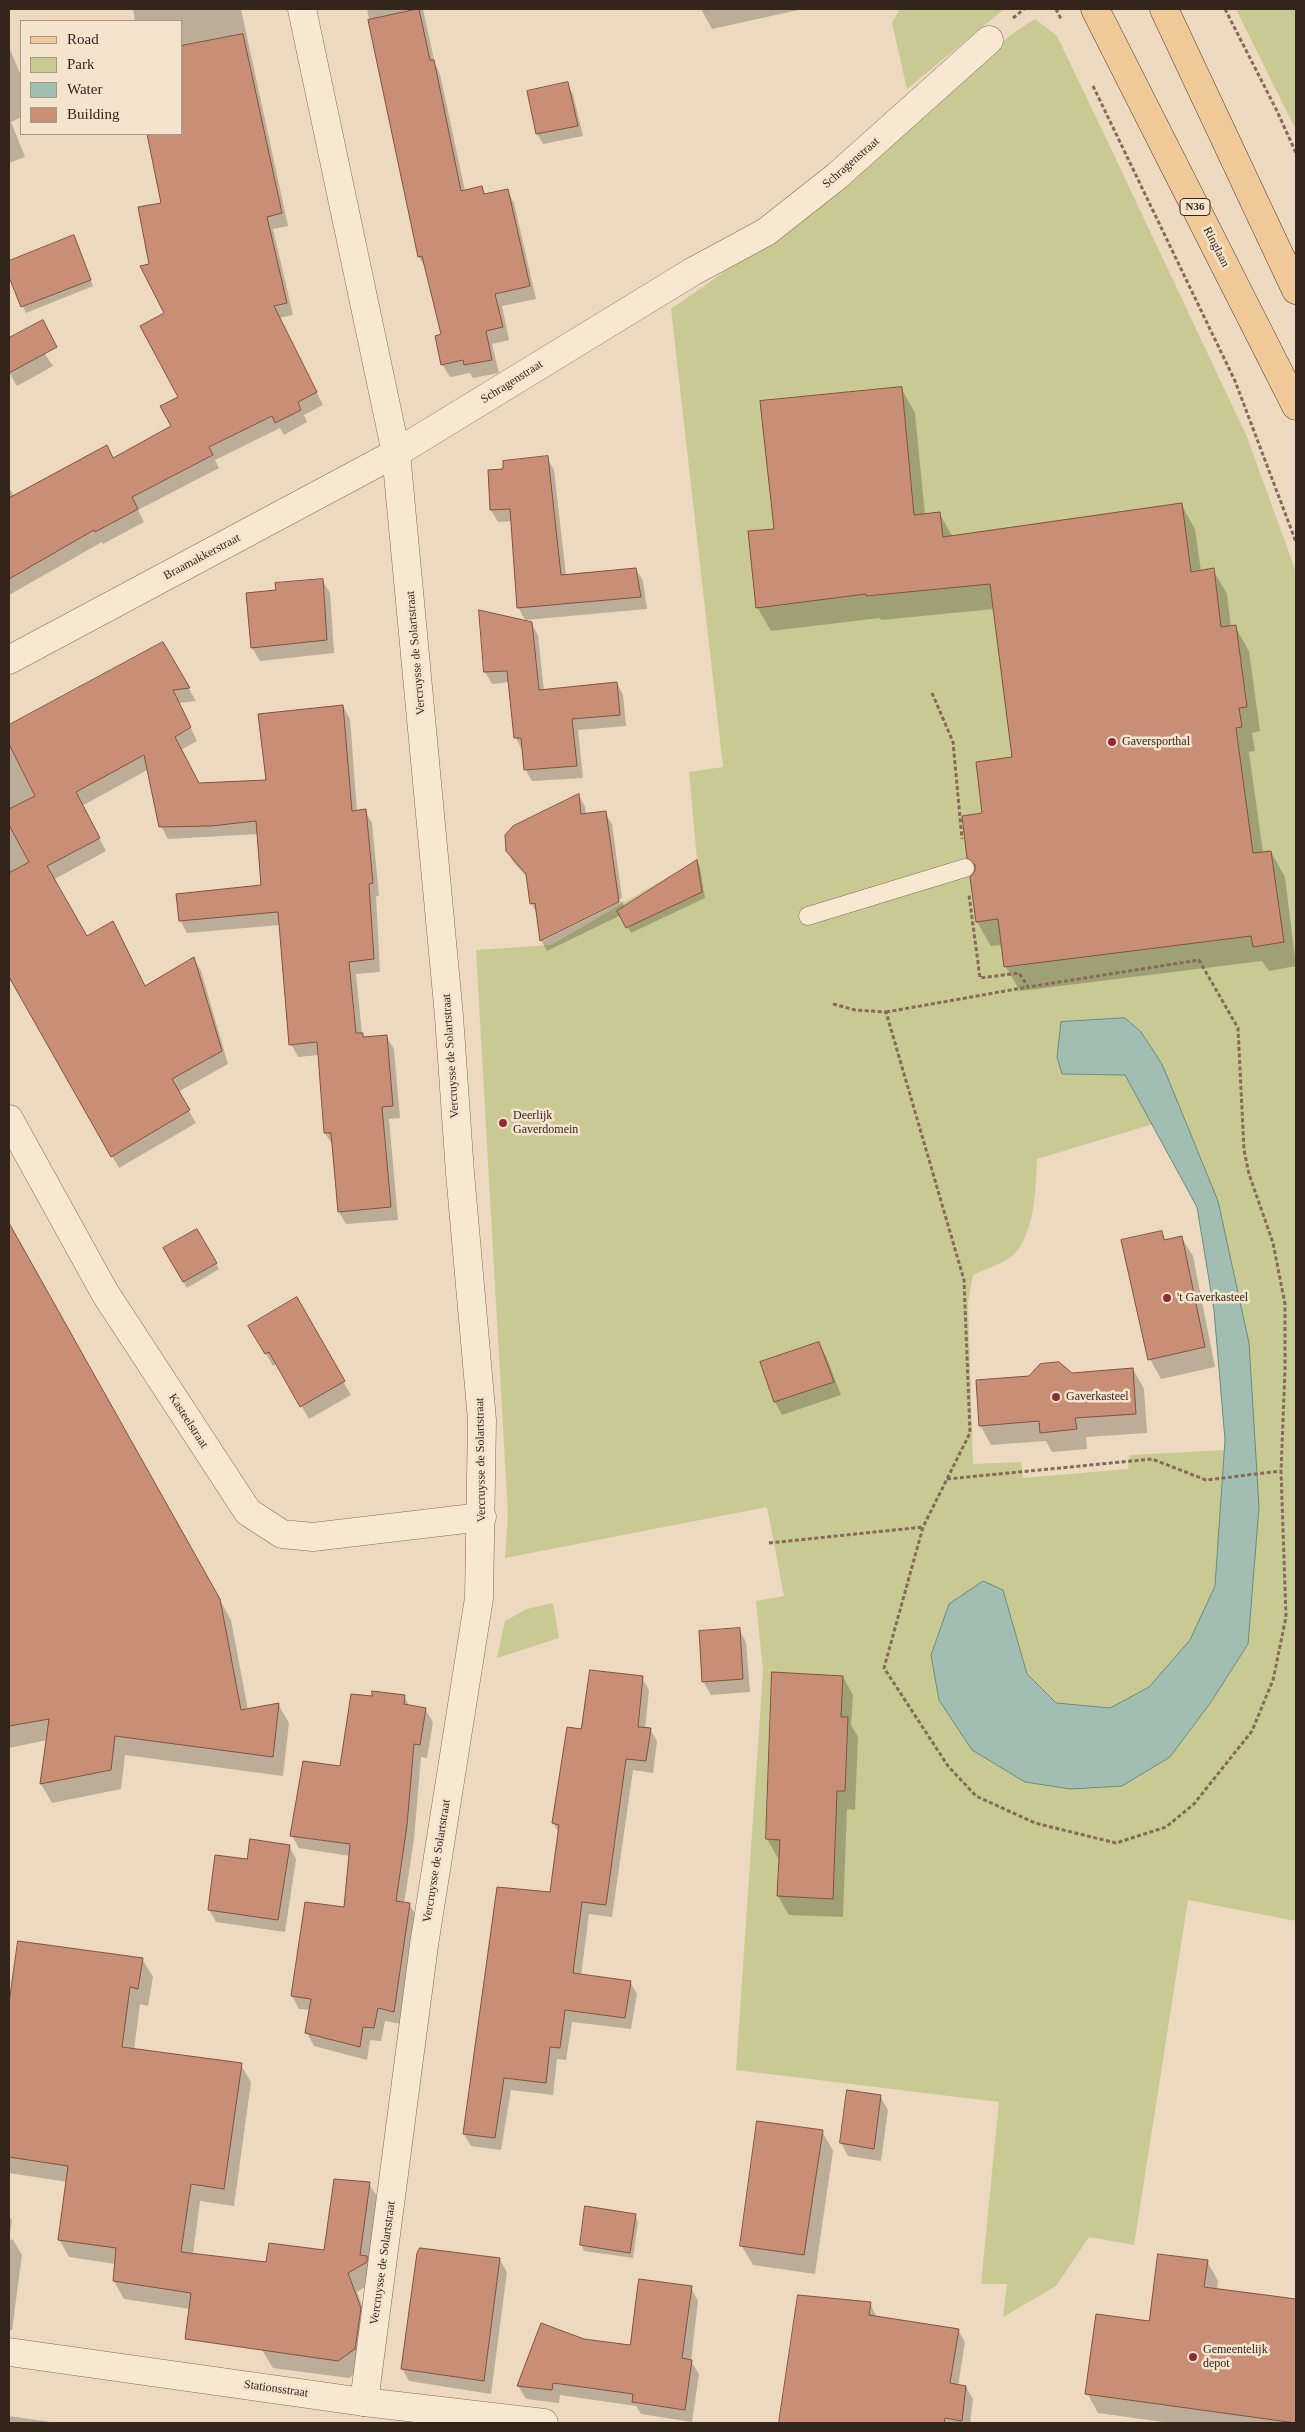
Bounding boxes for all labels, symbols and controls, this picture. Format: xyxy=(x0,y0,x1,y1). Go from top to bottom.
legend xyxy=(20,20,182,135)
text: Road xyxy=(67,31,99,47)
text: Park xyxy=(67,56,95,72)
text: Water xyxy=(67,81,102,97)
text: Building xyxy=(67,106,120,122)
street label: Schragenstraat xyxy=(820,134,882,192)
road number: N36 xyxy=(1180,198,1210,216)
street label: Ringlaan xyxy=(1200,224,1232,270)
street label: Schragenstraat xyxy=(478,357,546,407)
street label: Braamakkerstraat xyxy=(161,531,243,583)
street label: Vercruysse de Solartstraat xyxy=(403,590,429,716)
place label: Gaversporthal xyxy=(1122,735,1190,749)
marker: Gaversporthal xyxy=(1106,736,1118,748)
street label: Vercruysse de Solartstraat xyxy=(439,993,463,1119)
place label: Deerlijk Gaverdomein xyxy=(513,1109,578,1137)
marker: Deerlijk Gaverdomein xyxy=(497,1117,509,1129)
place label: 't Gaverkasteel xyxy=(1177,1291,1248,1305)
marker: 't Gaverkasteel xyxy=(1161,1292,1173,1304)
place label: Gaverkasteel xyxy=(1066,1390,1129,1404)
street label: Kasteelstraat xyxy=(165,1391,211,1451)
marker: Gaverkasteel xyxy=(1050,1391,1062,1403)
street label: Vercruysse de Solartstraat xyxy=(473,1398,489,1522)
street label: Vercruysse de Solartstraat xyxy=(420,1798,454,1924)
street label: Vercruysse de Solartstraat xyxy=(367,2200,399,2326)
place label: Gemeentelijk depot xyxy=(1203,2343,1268,2371)
marker: Gemeentelijk depot xyxy=(1187,2351,1199,2363)
street label: Stationsstraat xyxy=(243,2377,309,2401)

